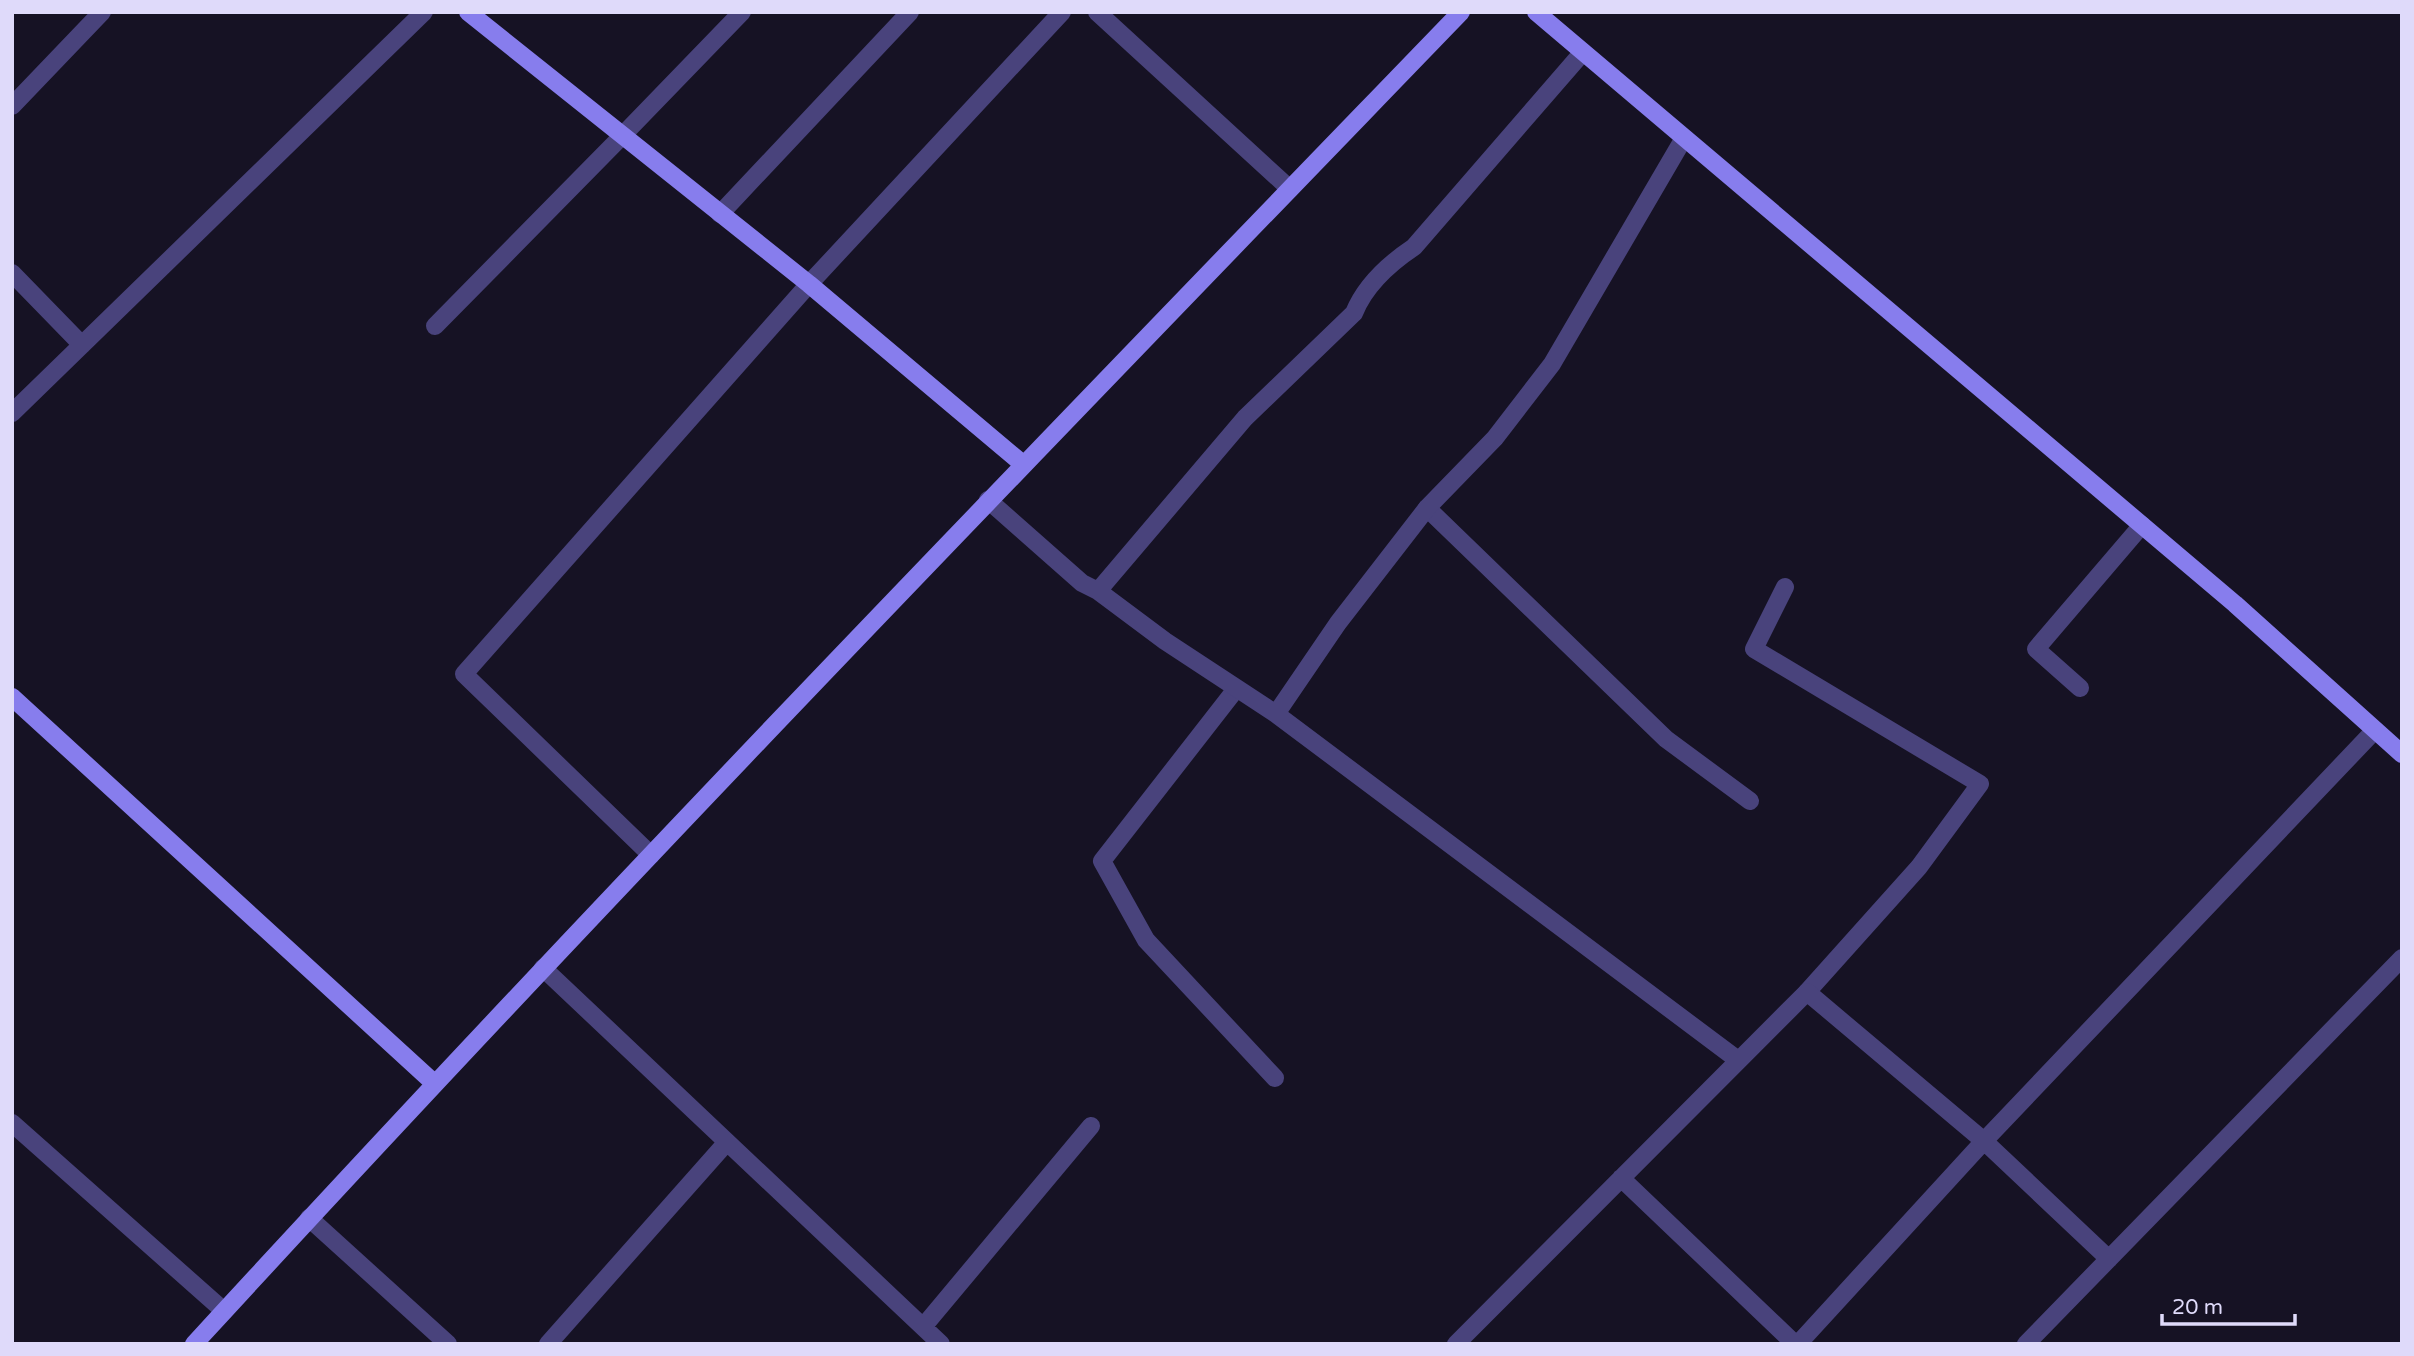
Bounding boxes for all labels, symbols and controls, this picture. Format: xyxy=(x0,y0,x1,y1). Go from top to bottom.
scale bar xyxy=(2162,1282,2295,1326)
text: 20 m xyxy=(2172,1295,2223,1320)

